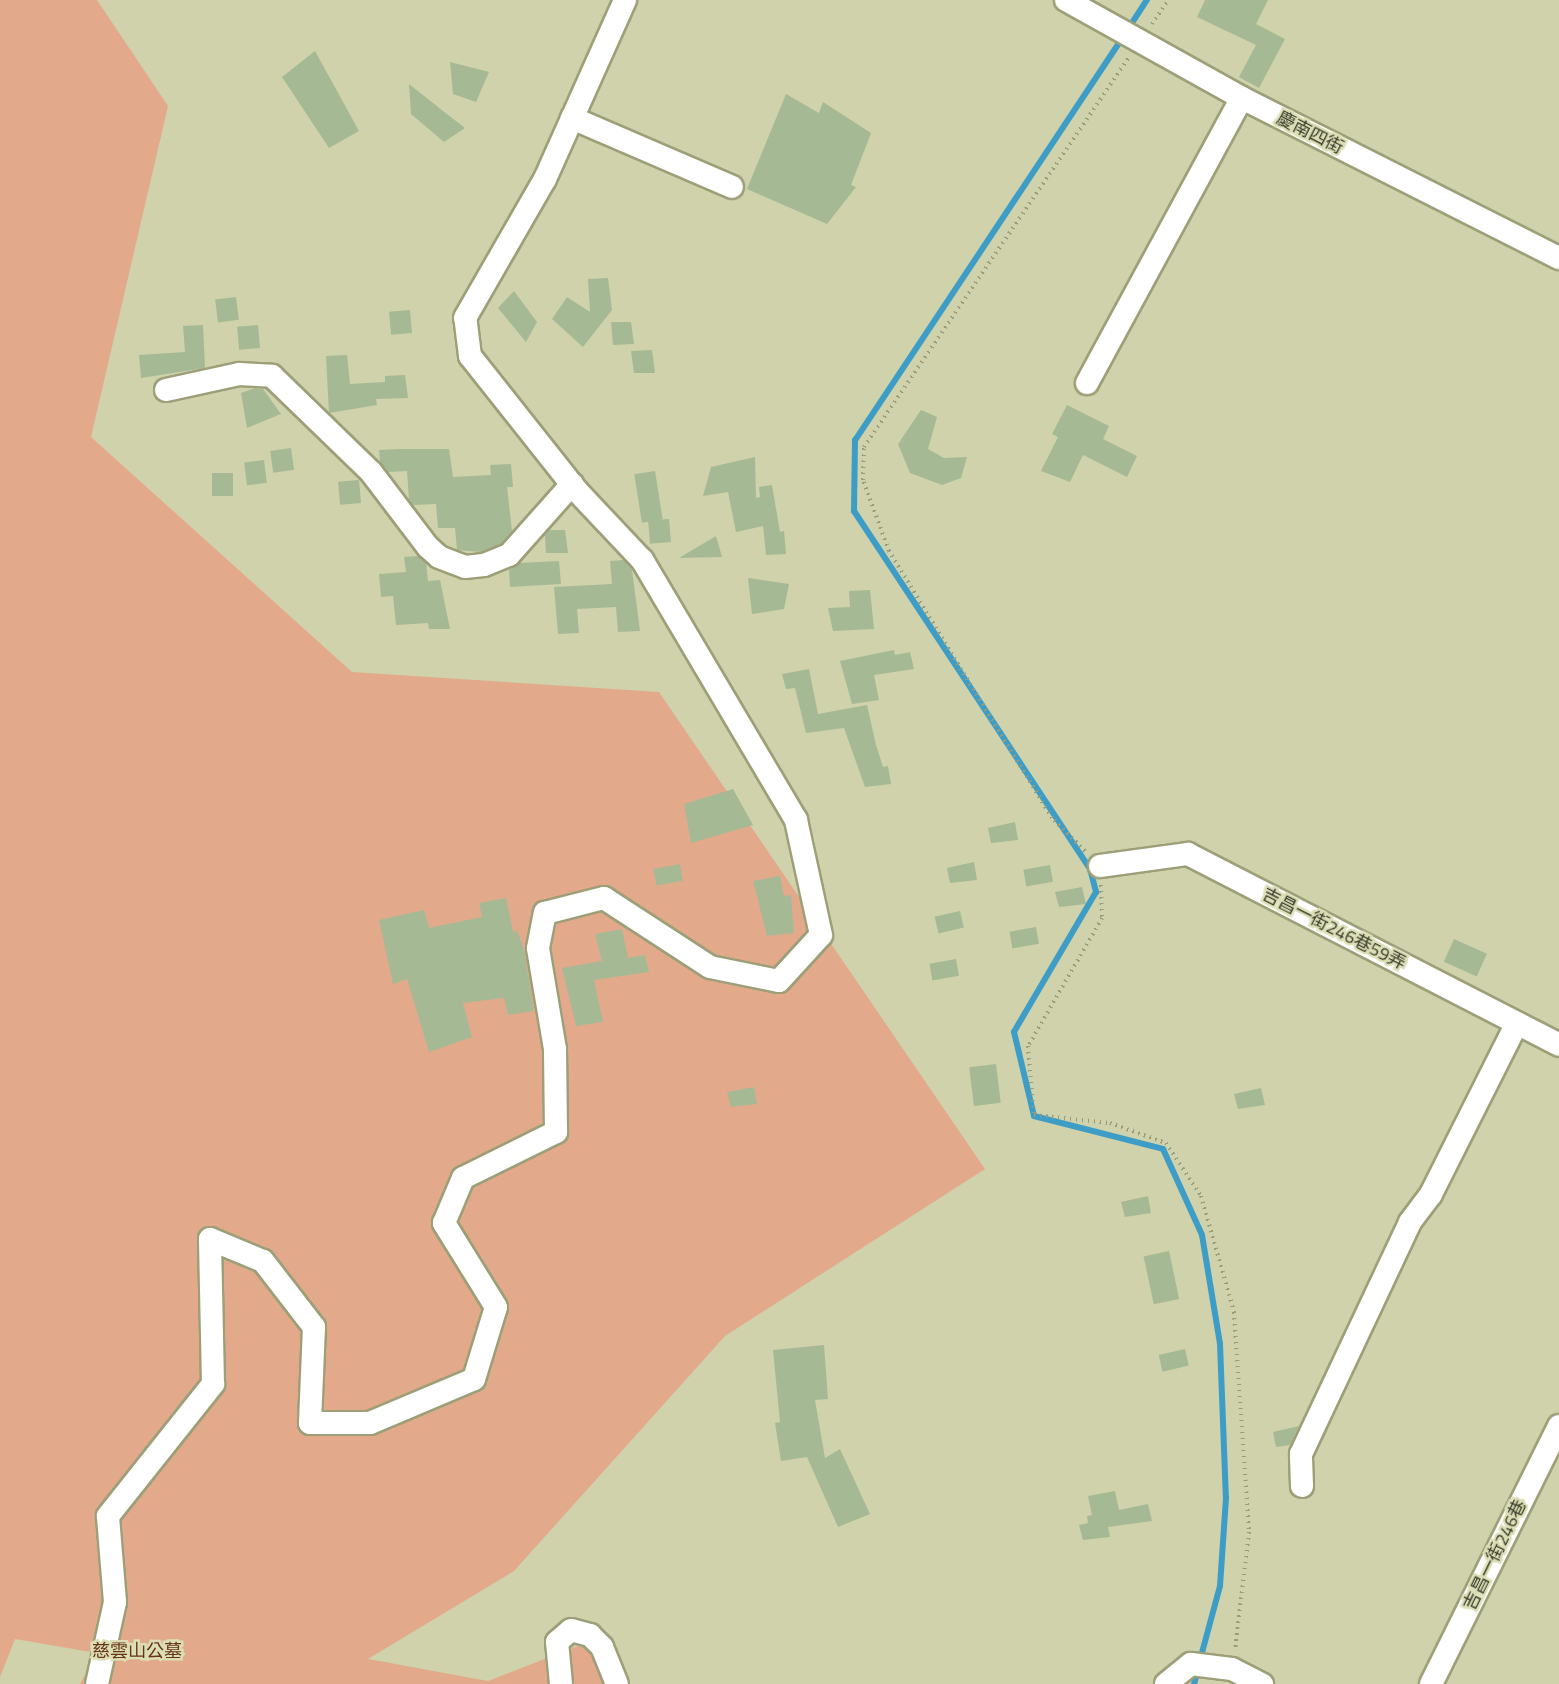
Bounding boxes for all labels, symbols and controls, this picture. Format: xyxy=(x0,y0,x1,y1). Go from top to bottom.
street label: 慶南四街 xyxy=(1273,107,1347,159)
street label: 吉昌一街246巷59弄 xyxy=(1259,883,1409,975)
street label: 吉昌一街246巷 xyxy=(1459,1496,1531,1614)
park label: 慈雲山公墓 xyxy=(92,1640,182,1662)

